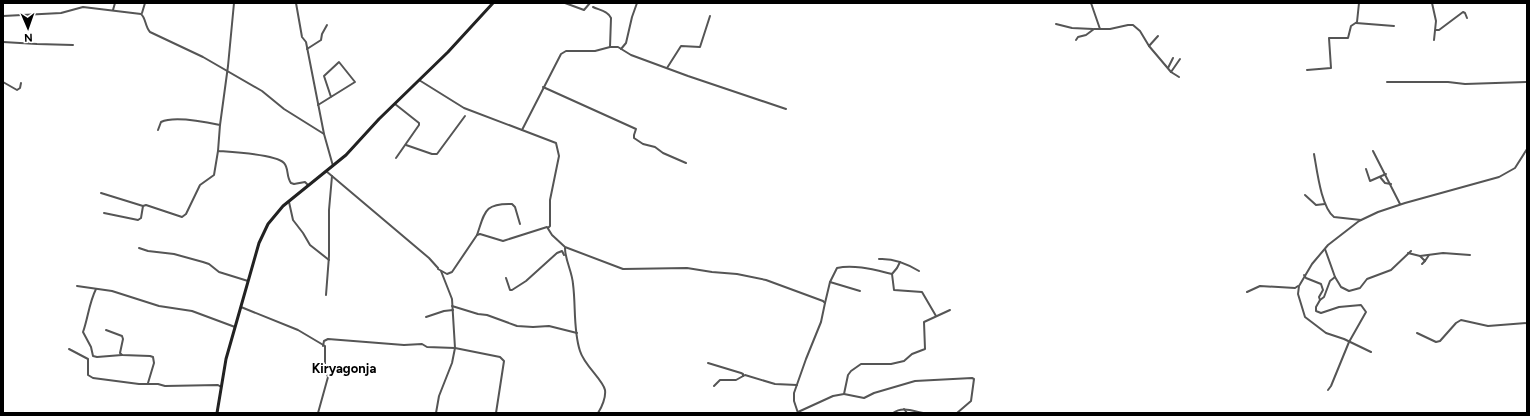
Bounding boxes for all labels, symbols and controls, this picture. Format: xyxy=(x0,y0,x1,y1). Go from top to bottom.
north arrow xyxy=(8,8,48,48)
text: N xyxy=(24,31,33,44)
district label: Kiryagonja xyxy=(312,361,376,376)

